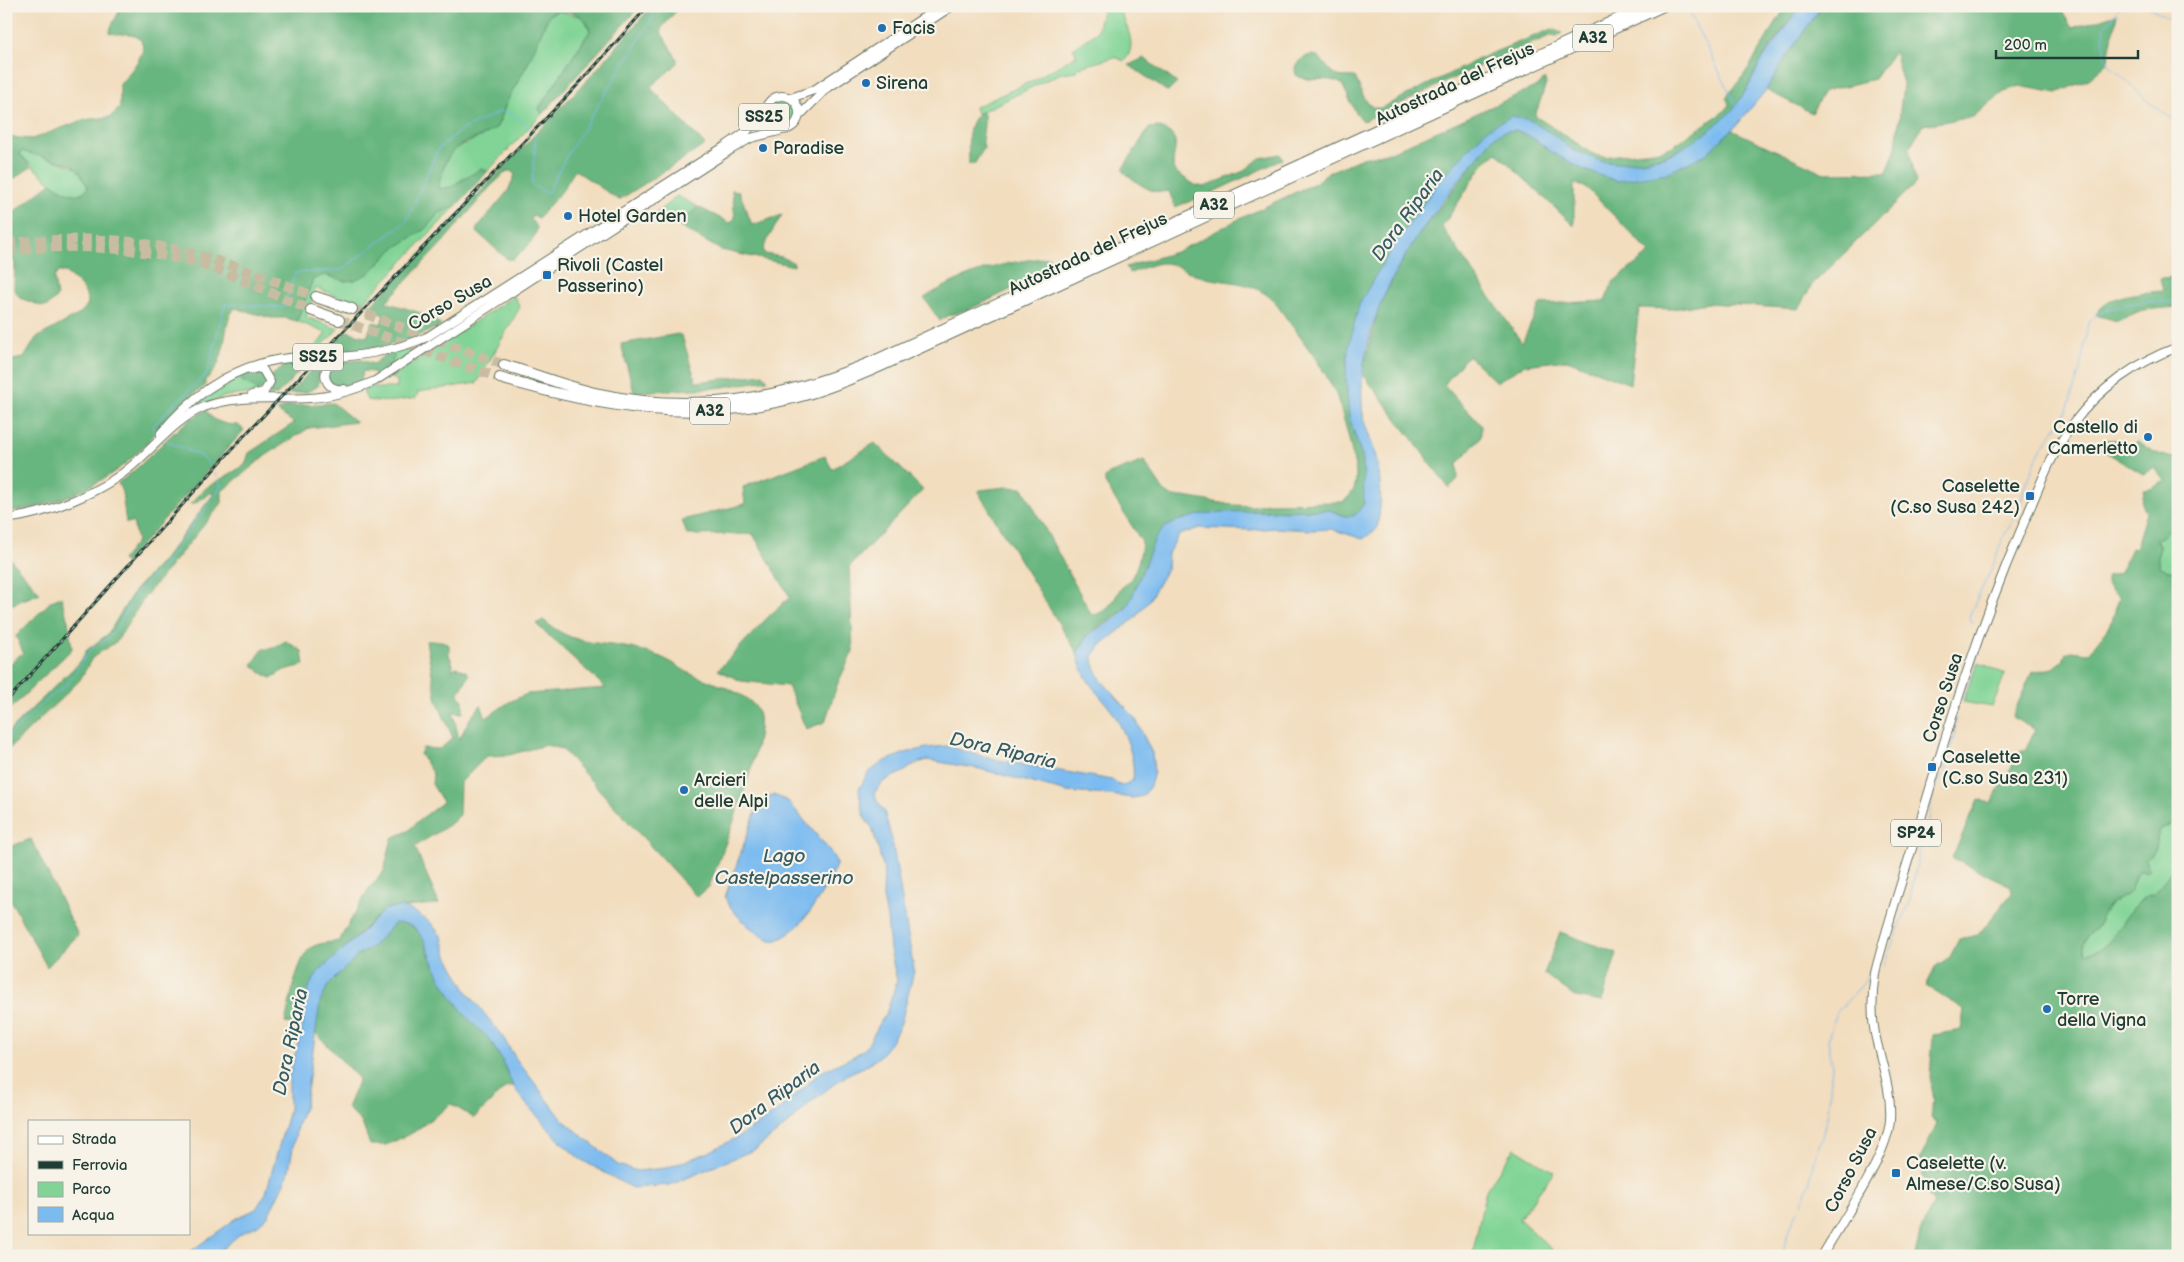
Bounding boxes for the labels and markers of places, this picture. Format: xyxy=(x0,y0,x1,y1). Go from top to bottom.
place label: Facis xyxy=(892,18,935,39)
marker: Facis xyxy=(876,22,888,34)
place label: Sirena xyxy=(876,73,928,94)
marker: Sirena xyxy=(860,77,872,89)
place label: Paradise xyxy=(773,138,845,159)
marker: Paradise xyxy=(757,142,769,154)
place label: Hotel Garden xyxy=(578,206,687,227)
marker: Hotel Garden xyxy=(562,210,574,222)
place label: Rivoli (Castel Passerino) xyxy=(557,255,663,297)
marker: Rivoli (Castel Passerino) xyxy=(541,269,553,281)
place label: Castello di Camerletto xyxy=(2048,417,2138,459)
marker: Castello di Camerletto xyxy=(2142,431,2154,443)
place label: Caselette (C.so Susa 242) xyxy=(1890,476,2020,518)
marker: Caselette (C.so Susa 242) xyxy=(2024,490,2036,502)
place label: Caselette (C.so Susa 231) xyxy=(1942,747,2068,789)
marker: Caselette (C.so Susa 231) xyxy=(1926,761,1938,773)
place label: Arcieri delle Alpi xyxy=(694,770,768,812)
marker: Arcieri delle Alpi xyxy=(678,784,690,796)
place label: Torre della Vigna xyxy=(2057,989,2146,1031)
marker: Torre della Vigna xyxy=(2041,1003,2053,1015)
place label: Caselette (v. Almese/C.so Susa) xyxy=(1906,1153,2061,1195)
marker: Caselette (v. Almese/C.so Susa) xyxy=(1890,1167,1902,1179)

